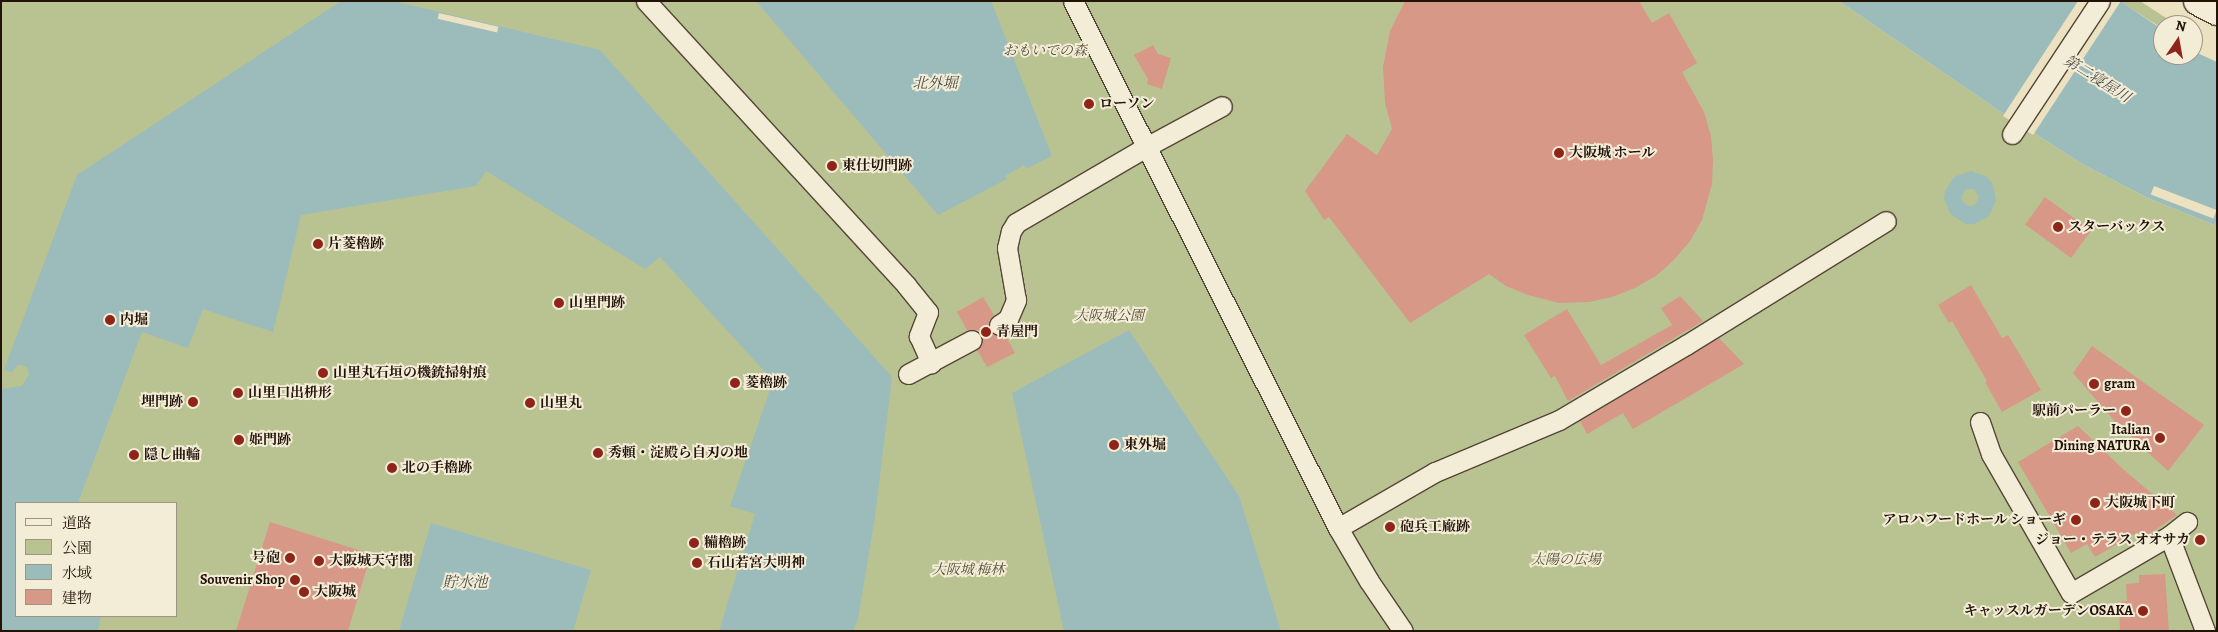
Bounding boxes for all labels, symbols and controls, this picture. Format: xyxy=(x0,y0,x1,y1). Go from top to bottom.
north arrow xyxy=(2153,15,2203,65)
text: N xyxy=(2174,15,2188,36)
park label: おもいでの森 xyxy=(1003,43,1087,59)
water label: 第二寝屋川 xyxy=(2060,51,2134,107)
water label: 北外堀 xyxy=(913,75,957,93)
place label: ローソン xyxy=(1099,96,1155,112)
marker: ローソン xyxy=(1083,98,1095,110)
place label: 大阪城 ホール xyxy=(1569,145,1655,161)
marker: 大阪城 ホール xyxy=(1553,147,1565,159)
place label: 東仕切門跡 xyxy=(842,158,912,174)
marker: 東仕切門跡 xyxy=(826,160,838,172)
place label: スターバックス xyxy=(2068,219,2166,235)
marker: スターバックス xyxy=(2052,221,2064,233)
place label: 片菱櫓跡 xyxy=(328,236,384,252)
marker: 片菱櫓跡 xyxy=(312,238,324,250)
place label: 山里門跡 xyxy=(569,295,625,311)
marker: 山里門跡 xyxy=(553,297,565,309)
park label: 大阪城公園 xyxy=(1074,308,1144,324)
place label: 内堀 xyxy=(120,312,148,328)
marker: 内堀 xyxy=(104,314,116,326)
place label: 青屋門 xyxy=(996,324,1038,340)
marker: 青屋門 xyxy=(980,326,992,338)
place label: 山里丸石垣の機銃掃射痕 xyxy=(333,365,487,381)
marker: 山里丸石垣の機銃掃射痕 xyxy=(317,367,329,379)
place label: 菱櫓跡 xyxy=(745,375,787,391)
place label: gram xyxy=(2104,376,2135,392)
marker: 菱櫓跡 xyxy=(729,377,741,389)
marker: gram xyxy=(2088,378,2100,390)
place label: 山里口出枡形 xyxy=(248,385,332,401)
marker: 山里口出枡形 xyxy=(232,387,244,399)
place label: 埋門跡 xyxy=(141,394,183,410)
place label: 山里丸 xyxy=(540,395,582,411)
marker: 埋門跡 xyxy=(187,396,199,408)
marker: 山里丸 xyxy=(524,397,536,409)
place label: 駅前パーラー xyxy=(2032,403,2116,419)
marker: 駅前パーラー xyxy=(2120,405,2132,417)
place label: Italian Dining NATURA xyxy=(2054,422,2150,454)
place label: 姫門跡 xyxy=(249,432,291,448)
marker: Italian Dining NATURA xyxy=(2154,432,2166,444)
marker: 姫門跡 xyxy=(233,434,245,446)
place label: 東外堀 xyxy=(1124,437,1166,453)
marker: 東外堀 xyxy=(1108,439,1120,451)
place label: 秀頼・淀殿ら自刃の地 xyxy=(608,445,748,461)
place label: 隠し曲輪 xyxy=(144,447,200,463)
marker: 秀頼・淀殿ら自刃の地 xyxy=(592,447,604,459)
marker: 隠し曲輪 xyxy=(128,449,140,461)
place label: 北の手櫓跡 xyxy=(402,460,472,476)
marker: 北の手櫓跡 xyxy=(386,462,398,474)
place label: 大阪城下町 xyxy=(2105,495,2175,511)
marker: 大阪城下町 xyxy=(2089,497,2101,509)
legend xyxy=(15,502,178,617)
place label: アロハフードホール ショーギ xyxy=(1882,512,2066,528)
text: 道路 xyxy=(62,513,92,533)
marker: アロハフードホール ショーギ xyxy=(2070,514,2082,526)
place label: 砲兵工廠跡 xyxy=(1400,519,1470,535)
marker: 砲兵工廠跡 xyxy=(1384,521,1396,533)
place label: ジョー・テラス オオサカ xyxy=(2034,532,2190,548)
marker: ジョー・テラス オオサカ xyxy=(2194,534,2206,546)
place label: 糒櫓跡 xyxy=(704,535,746,551)
marker: 糒櫓跡 xyxy=(688,537,700,549)
text: 公園 xyxy=(62,538,92,558)
place label: 号砲 xyxy=(252,550,280,566)
marker: 号砲 xyxy=(284,552,296,564)
park label: 太陽の広場 xyxy=(1531,552,1601,568)
place label: 大阪城天守閣 xyxy=(329,553,413,569)
marker: 大阪城天守閣 xyxy=(313,555,325,567)
place label: 石山若宮大明神 xyxy=(707,555,805,571)
marker: 石山若宮大明神 xyxy=(691,557,703,569)
park label: 大阪城 梅林 xyxy=(932,562,1004,578)
text: 水域 xyxy=(62,563,92,583)
place label: Souvenir Shop xyxy=(200,572,285,588)
marker: Souvenir Shop xyxy=(289,574,301,586)
water label: 貯水池 xyxy=(443,574,487,592)
place label: 大阪城 xyxy=(314,584,356,600)
marker: 大阪城 xyxy=(298,586,310,598)
text: 建物 xyxy=(62,588,92,608)
place label: キャッスルガーデンOSAKA xyxy=(1963,603,2133,619)
marker: キャッスルガーデンOSAKA xyxy=(2137,605,2149,617)

